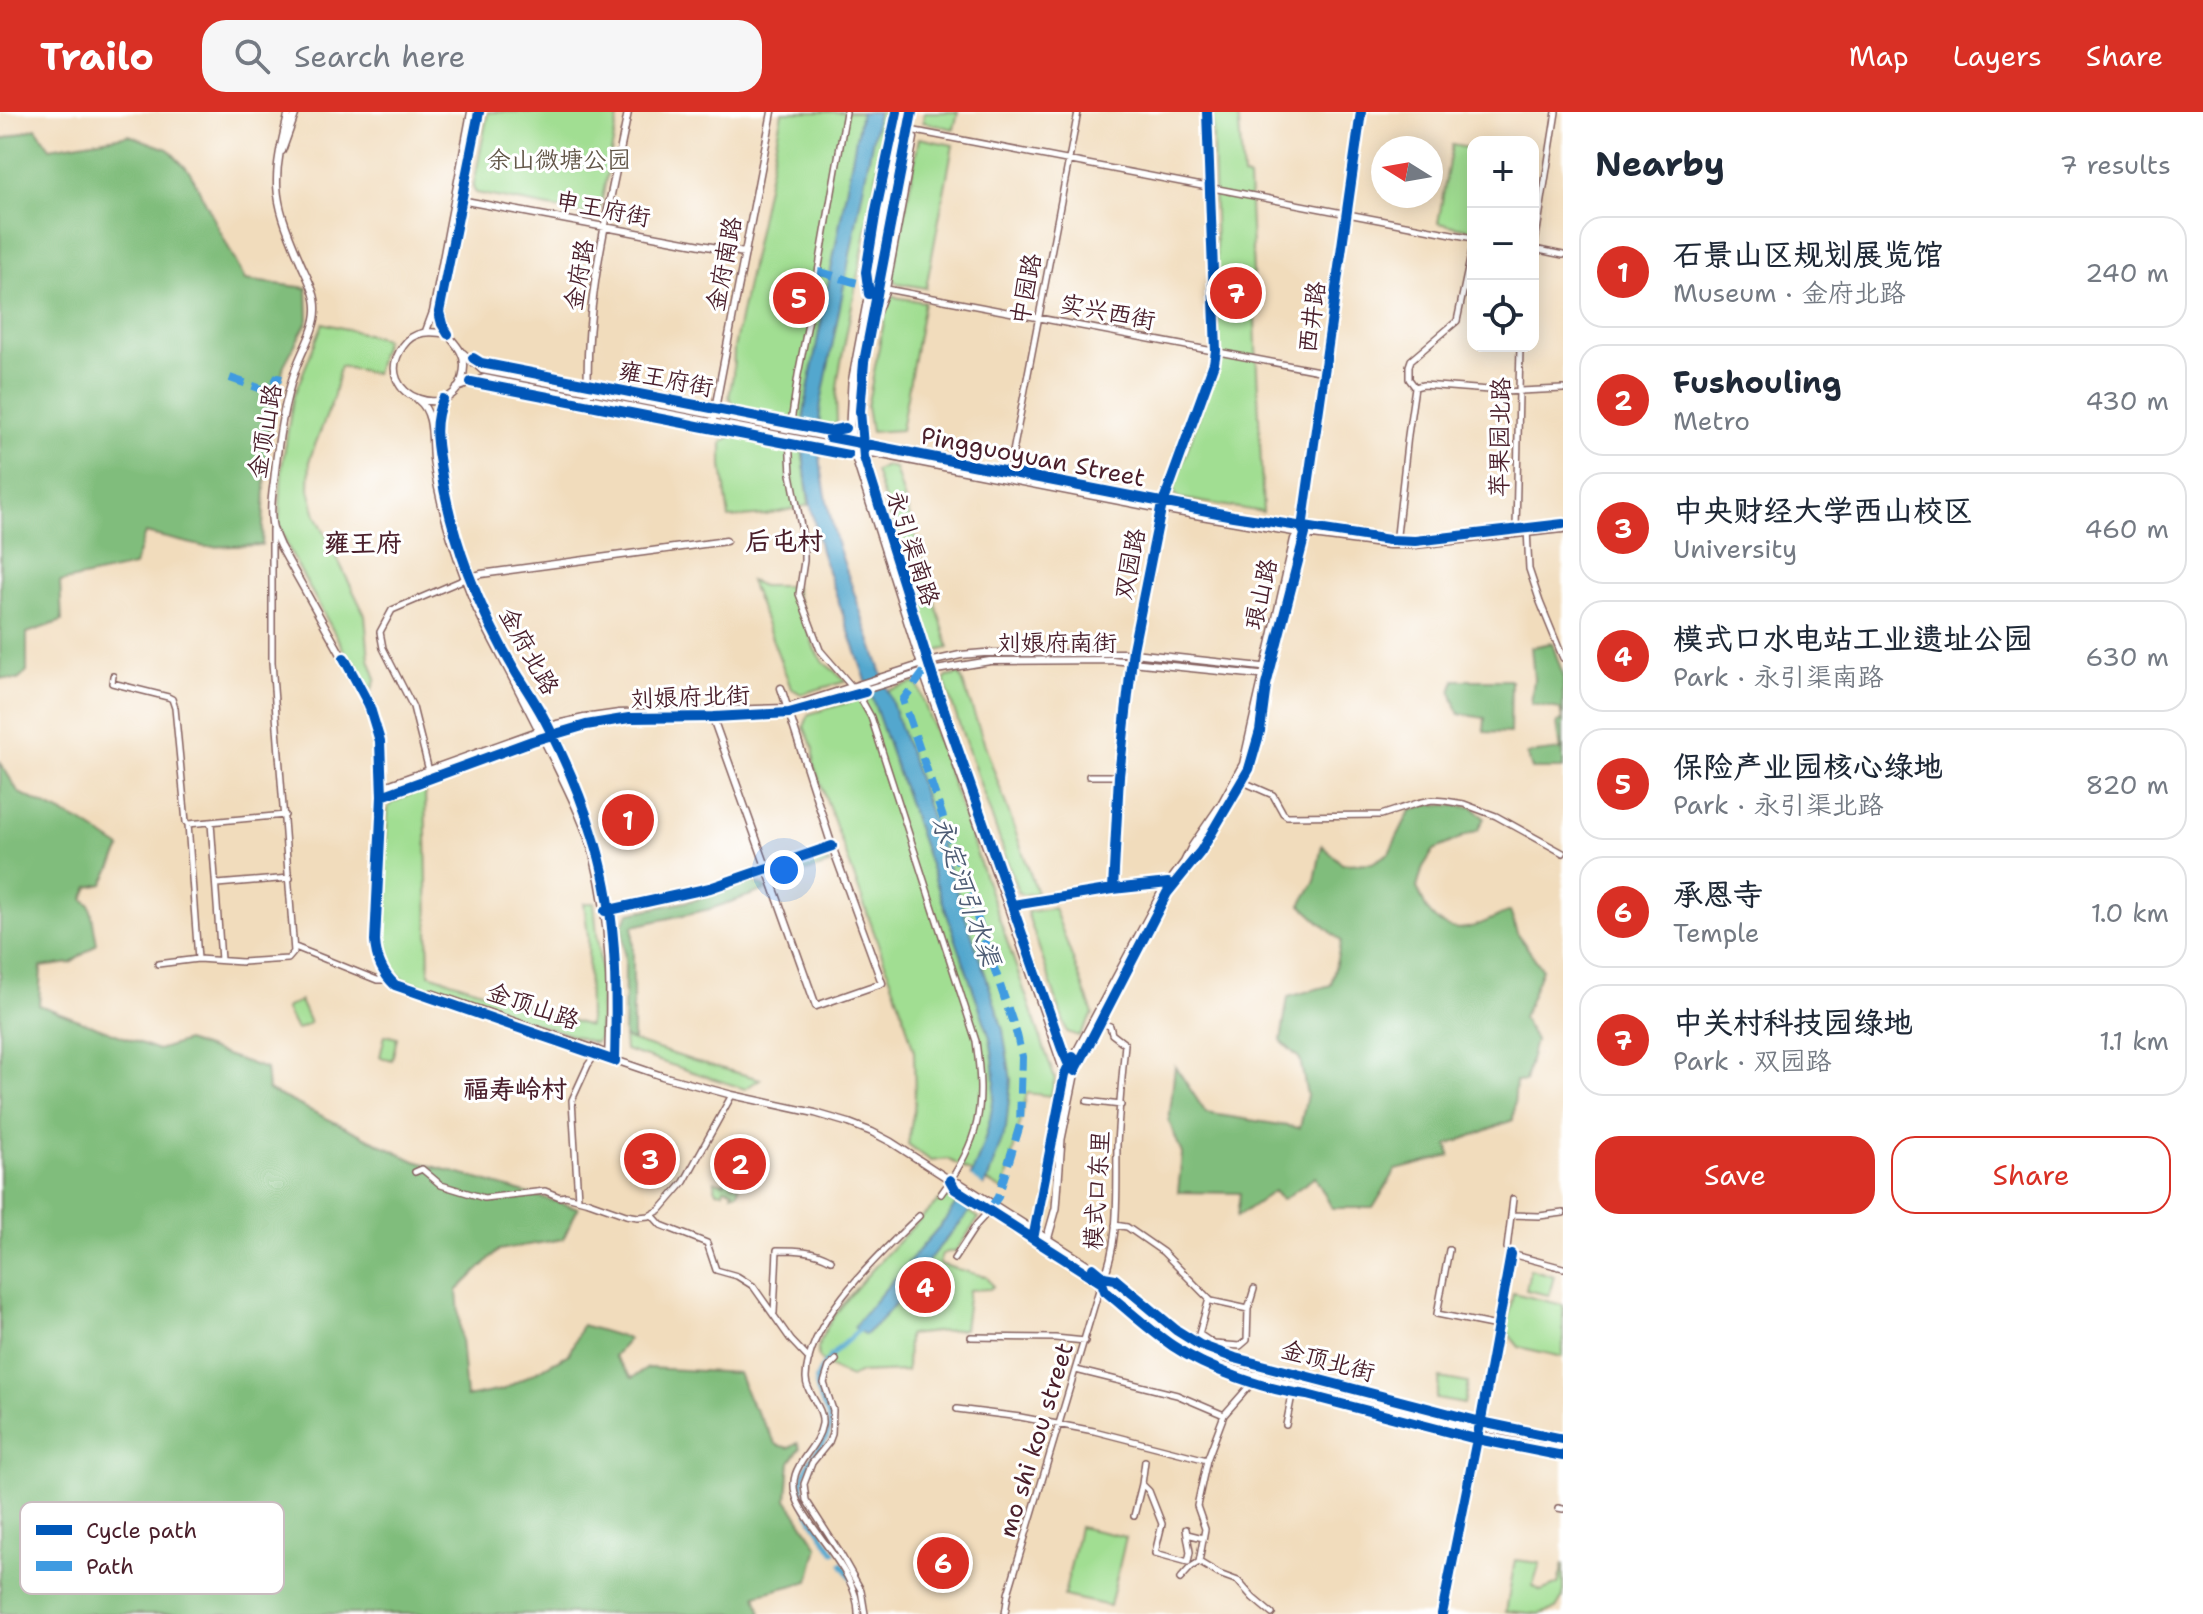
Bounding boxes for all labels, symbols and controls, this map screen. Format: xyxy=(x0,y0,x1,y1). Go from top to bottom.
search box xyxy=(202,20,762,92)
text: Trailo xyxy=(40,31,154,82)
icon: search xyxy=(230,34,274,78)
text: Search here xyxy=(294,36,465,77)
text: Map xyxy=(1849,37,1909,75)
text: Layers xyxy=(1953,37,2042,75)
text: Share xyxy=(2086,37,2163,75)
north arrow xyxy=(1371,136,1443,208)
map controls xyxy=(1467,136,1539,352)
button: + xyxy=(1467,136,1539,208)
text: Nearby xyxy=(1595,141,1725,187)
park label: 余山微塘公园 xyxy=(487,144,631,176)
text: 7 results xyxy=(2059,147,2171,182)
street label: 申王府街 xyxy=(553,184,653,234)
button: − xyxy=(1467,208,1539,280)
street label: 金府南路 xyxy=(699,214,749,314)
text: 石景山区规划展览馆 xyxy=(1673,234,1943,275)
street label: 金府路 xyxy=(557,237,601,313)
street label: 中园路 xyxy=(1003,251,1049,327)
text: 1 xyxy=(1617,255,1629,290)
text: 240 m xyxy=(2085,255,2169,290)
pin: 7 xyxy=(1210,263,1262,323)
pin: 5 xyxy=(773,268,825,328)
text: Museum · 金府北路 xyxy=(1673,275,1906,310)
street label: 西井路 xyxy=(1291,279,1333,355)
button: locate xyxy=(1467,280,1539,352)
street label: 实兴西街 xyxy=(1058,287,1158,337)
street label: 雍王府街 xyxy=(616,354,716,404)
text: Fushouling xyxy=(1673,362,1841,403)
street label: 苹果园北路 xyxy=(1483,377,1517,497)
street label: 金顶山路 xyxy=(241,381,289,481)
text: 2 xyxy=(1614,383,1632,418)
text: 430 m xyxy=(2085,383,2169,418)
text: Metro xyxy=(1673,403,1750,438)
street label: Pingguoyuan Street xyxy=(918,420,1148,494)
street label: 永引渠南路 xyxy=(879,486,947,610)
text: 中央财经大学西山校区 xyxy=(1673,490,1973,531)
text: 3 xyxy=(1614,511,1632,546)
text: 460 m xyxy=(2084,511,2169,546)
district label: 后屯村 xyxy=(745,523,823,558)
district label: 雍王府 xyxy=(324,525,402,560)
street label: 双园路 xyxy=(1107,526,1153,602)
text: University xyxy=(1673,531,1797,566)
street label: 琅山路 xyxy=(1237,555,1285,633)
street label: 金府北路 xyxy=(492,601,566,701)
text: 模式口水电站工业遗址公园 xyxy=(1673,618,2033,659)
street label: 刘娘府南街 xyxy=(997,627,1117,659)
text: 4 xyxy=(1614,639,1632,674)
text: 630 m xyxy=(2085,639,2169,674)
text: Park · 永引渠南路 xyxy=(1673,659,1884,694)
street label: 刘娘府北街 xyxy=(629,679,751,715)
text: 保险产业园核心绿地 xyxy=(1673,746,1943,787)
text: 5 xyxy=(1615,767,1631,802)
text: 820 m xyxy=(2086,767,2169,802)
text: Park · 永引渠北路 xyxy=(1673,787,1884,822)
pin: 1 xyxy=(602,790,654,850)
water label: 永定河引水渠 xyxy=(925,812,1010,972)
your location xyxy=(764,850,804,890)
text: 承恩寺 xyxy=(1673,874,1763,915)
text: 6 xyxy=(1614,895,1632,930)
text: 1.0 km xyxy=(2091,895,2169,930)
text: Temple xyxy=(1673,915,1760,950)
street label: 金顶山路 xyxy=(482,975,584,1037)
text: 中关村科技园绿地 xyxy=(1673,1002,1913,1043)
text: 7 xyxy=(1614,1023,1632,1058)
text: 1.1 km xyxy=(2099,1023,2169,1058)
text: Park · 双园路 xyxy=(1673,1043,1832,1078)
district label: 福寿岭村 xyxy=(463,1071,567,1106)
pin: 3 xyxy=(624,1129,676,1189)
street label: 模式口东里 xyxy=(1077,1129,1117,1251)
pin: 2 xyxy=(714,1134,766,1194)
button: Save xyxy=(1595,1136,1875,1214)
button: Share xyxy=(1891,1136,2171,1214)
pin: 4 xyxy=(899,1257,951,1317)
street label: 金顶北街 xyxy=(1277,1333,1379,1389)
street label: mo shi kou street xyxy=(991,1339,1081,1541)
legend xyxy=(20,1502,284,1594)
text: Cycle path xyxy=(86,1516,197,1545)
pin: 6 xyxy=(917,1533,969,1593)
text: Path xyxy=(86,1552,134,1581)

